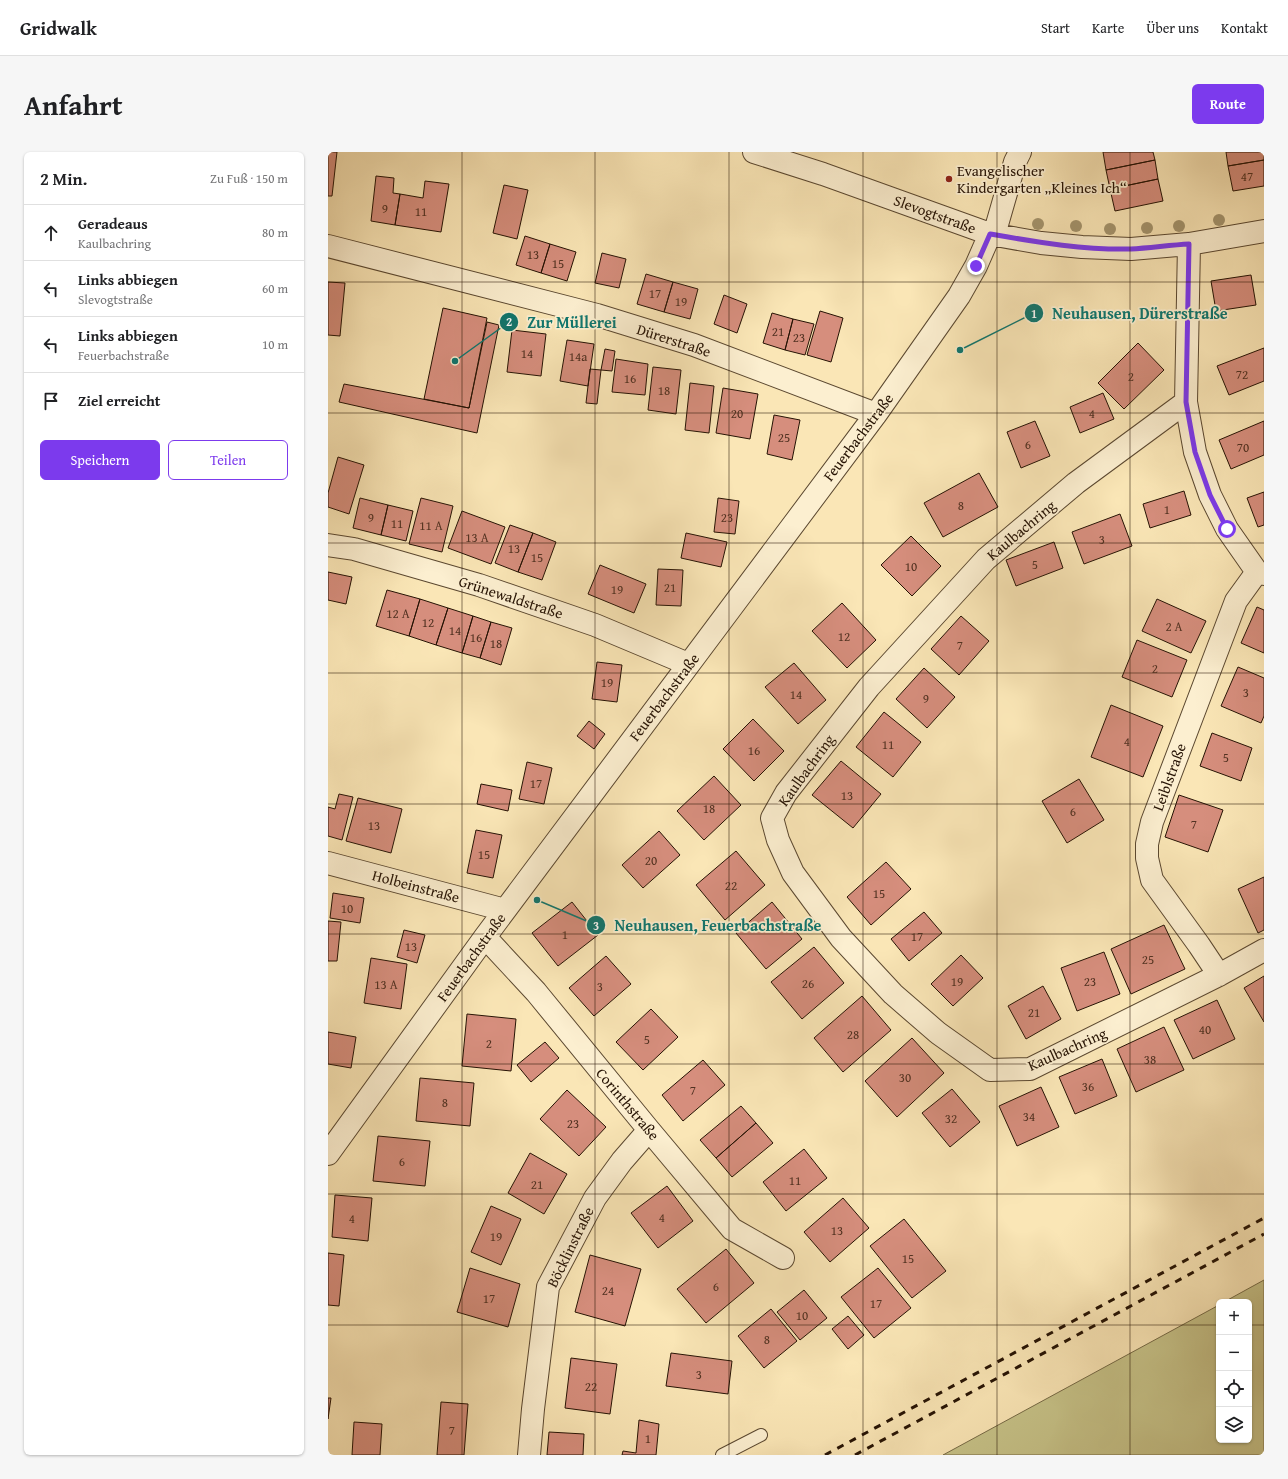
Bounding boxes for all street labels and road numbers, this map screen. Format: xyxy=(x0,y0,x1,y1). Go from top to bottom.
street label: Slevogtstraße xyxy=(891,189,979,239)
street label: Dürerstraße xyxy=(634,318,714,362)
street label: Feuerbachstraße xyxy=(818,389,898,485)
street label: Kaulbachring xyxy=(982,495,1060,565)
street label: Grünewaldstraße xyxy=(456,570,566,624)
street label: Feuerbachstraße xyxy=(624,649,704,745)
street label: Kaulbachring xyxy=(773,729,840,810)
street label: Leiblstraße xyxy=(1147,740,1191,814)
street label: Holbeinstraße xyxy=(370,864,462,908)
street label: Feuerbachstraße xyxy=(432,908,510,1006)
street label: Kaulbachring xyxy=(1024,1022,1110,1076)
street label: Corinthstraße xyxy=(591,1063,665,1145)
street label: Böcklinstraße xyxy=(541,1203,599,1291)

